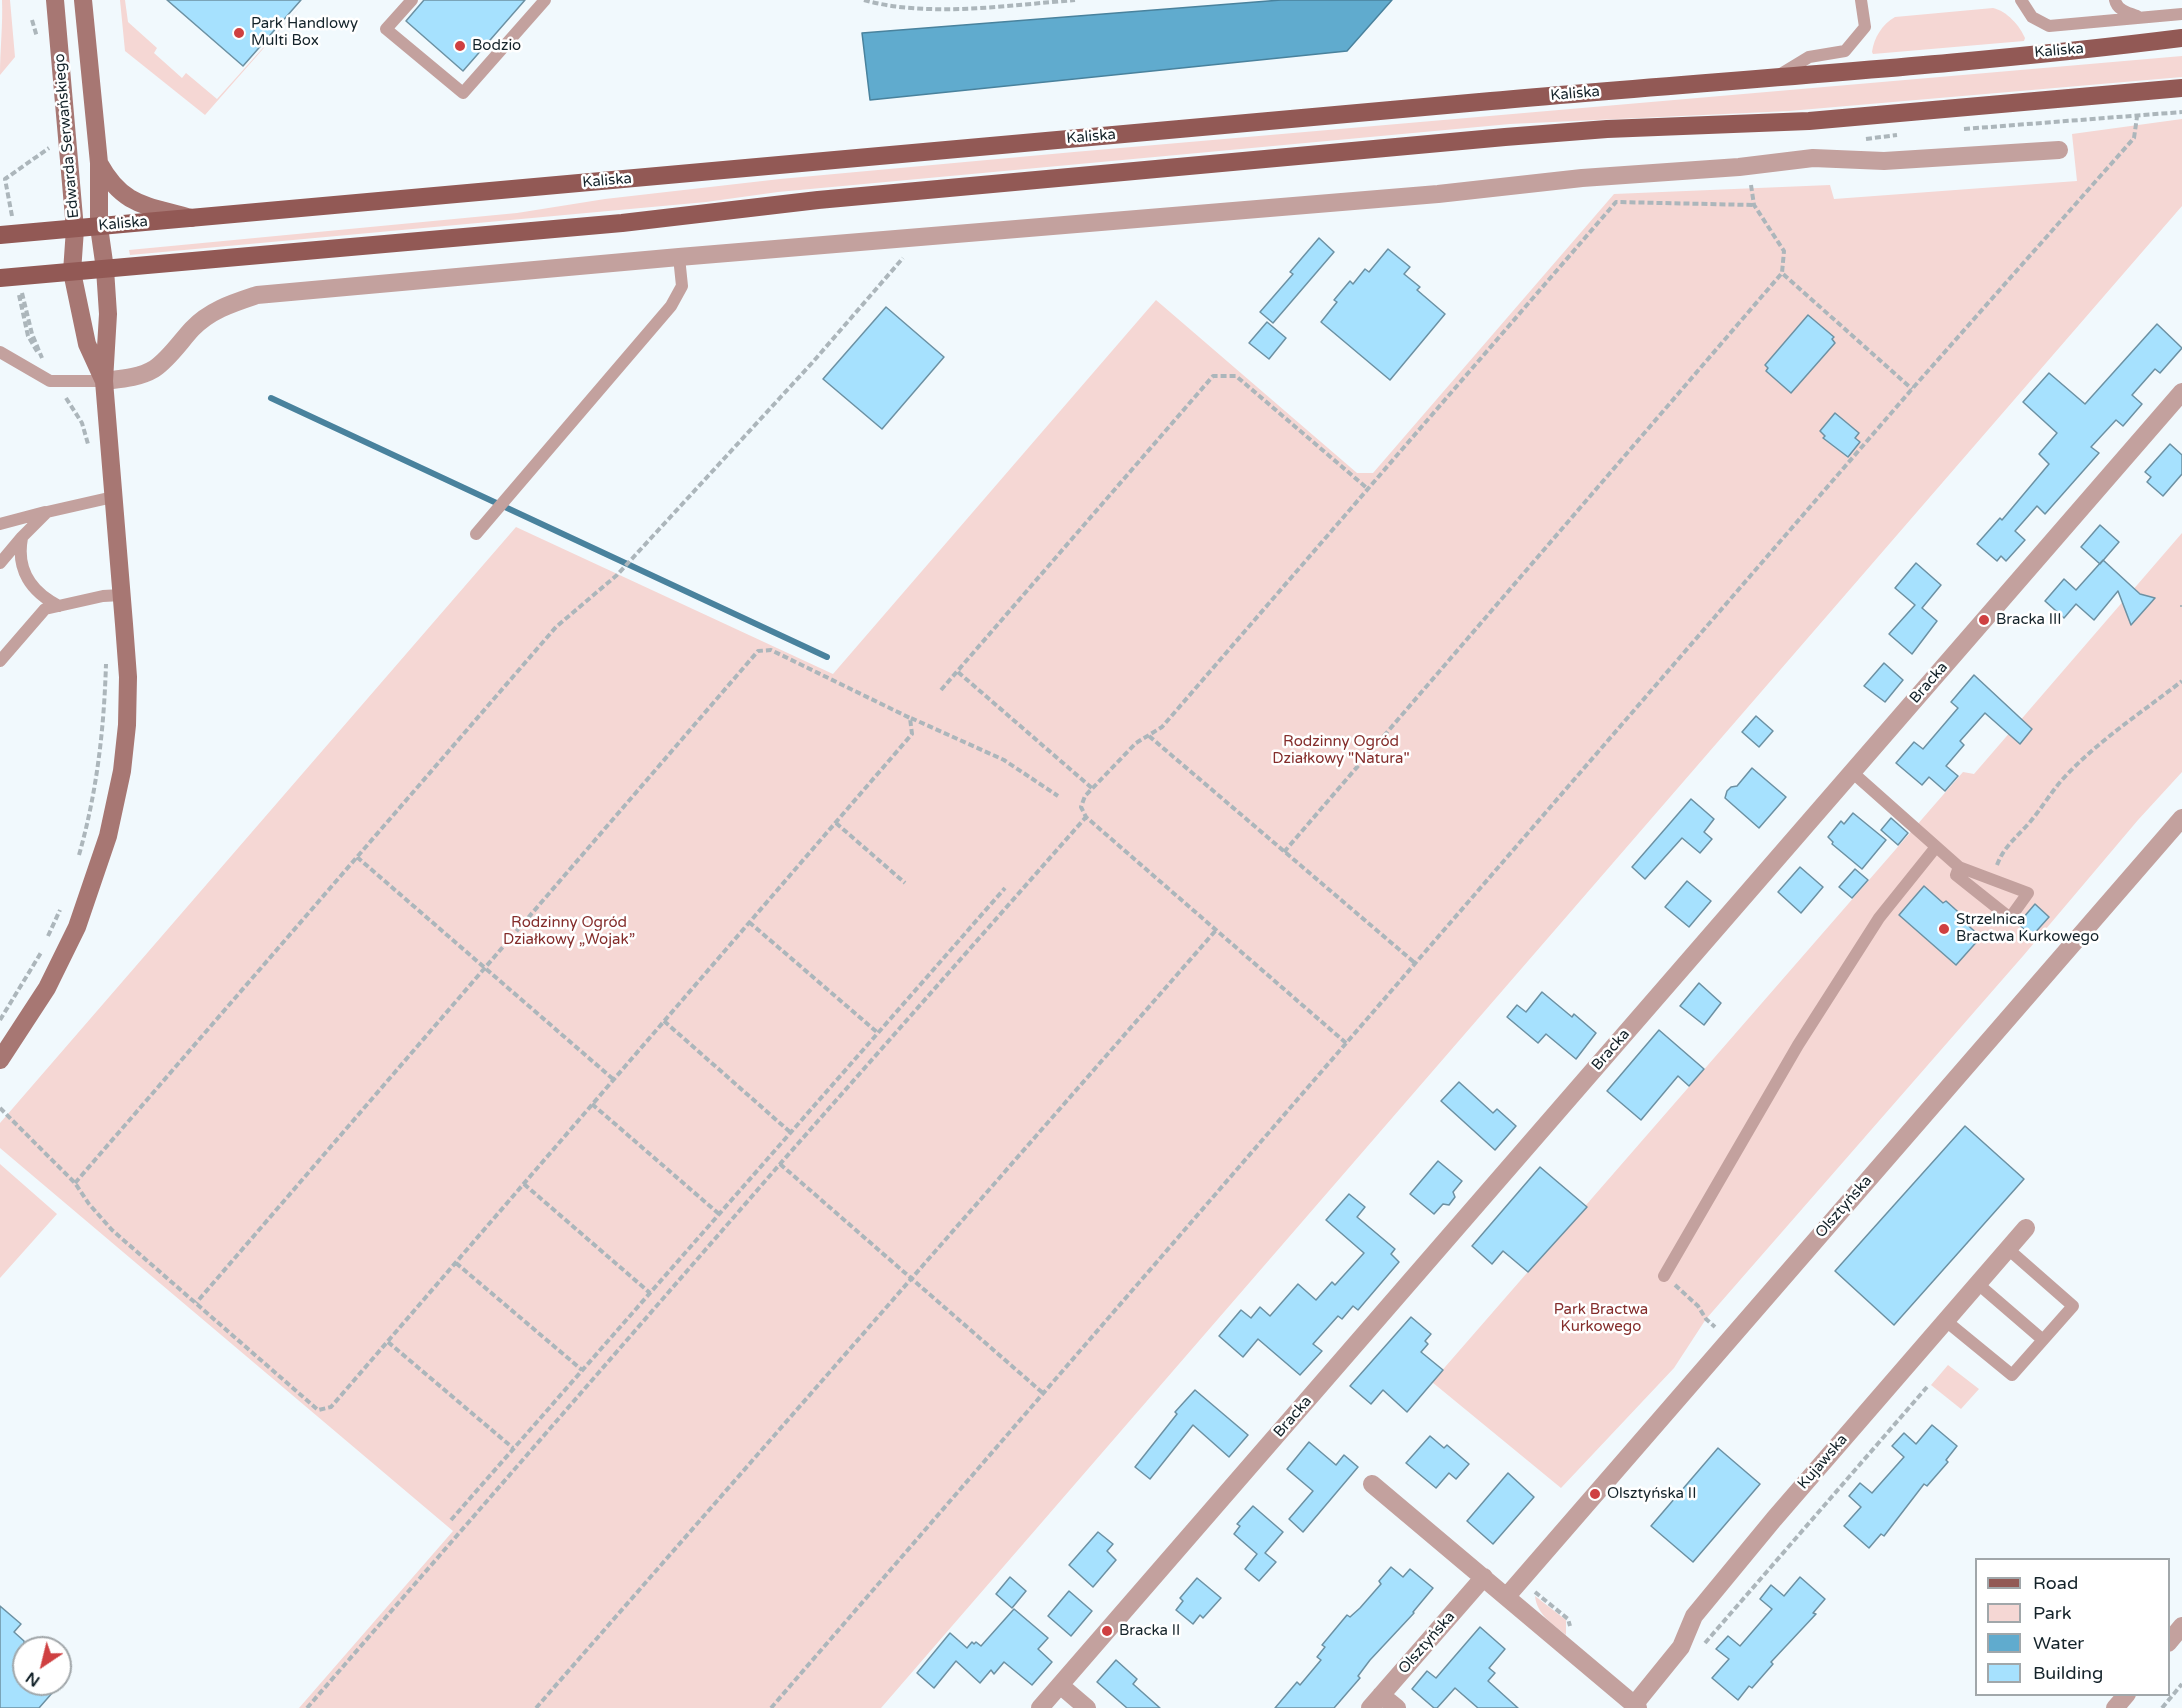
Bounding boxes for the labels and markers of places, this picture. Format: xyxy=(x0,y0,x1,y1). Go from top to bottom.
place label: Park Handlowy Multi Box xyxy=(251,15,358,50)
marker: Park Handlowy Multi Box xyxy=(232,26,246,40)
place label: Bodzio xyxy=(472,37,521,55)
marker: Bodzio xyxy=(453,39,467,53)
place label: Bracka III xyxy=(1996,611,2062,629)
marker: Bracka III xyxy=(1977,613,1991,627)
place label: Strzelnica Bractwa Kurkowego xyxy=(1956,911,2099,946)
marker: Strzelnica Bractwa Kurkowego xyxy=(1937,922,1951,936)
place label: Olsztyńska II xyxy=(1607,1485,1696,1503)
marker: Olsztyńska II xyxy=(1588,1487,1602,1501)
place label: Bracka II xyxy=(1119,1622,1180,1640)
marker: Bracka II xyxy=(1100,1624,1114,1638)

